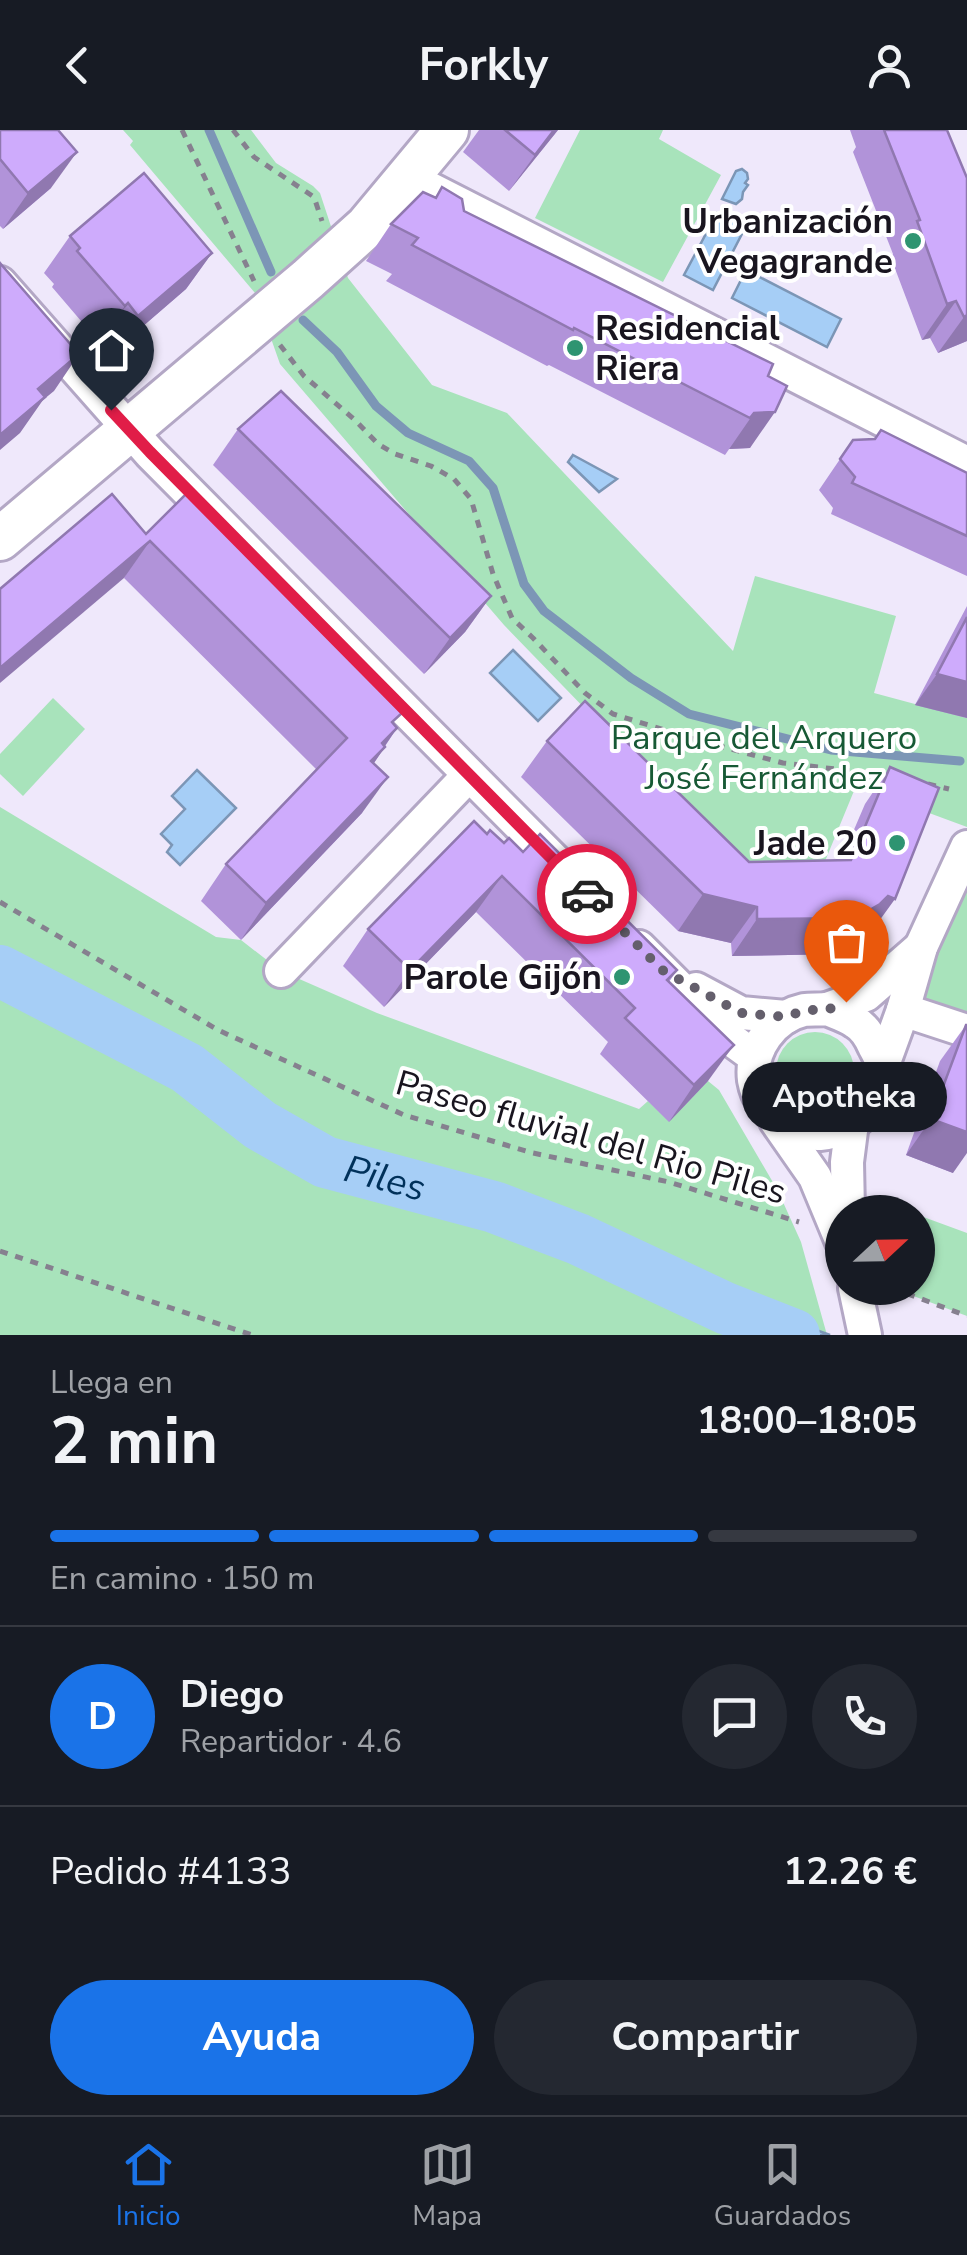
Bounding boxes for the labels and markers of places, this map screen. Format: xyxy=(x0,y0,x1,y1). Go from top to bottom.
place label: Urbanización Vegagrande xyxy=(682,198,893,285)
marker: Urbanización Vegagrande xyxy=(902,230,924,252)
place label: Residencial Riera xyxy=(595,305,780,392)
pin xyxy=(69,308,154,411)
marker: Residencial Riera xyxy=(564,337,586,359)
place label: Jade 20 xyxy=(753,820,877,867)
marker: Jade 20 xyxy=(886,832,908,854)
pin xyxy=(804,900,889,1003)
place label: Parole Gijón xyxy=(403,954,602,1001)
marker: Parole Gijón xyxy=(611,966,633,988)
callout: Apotheka xyxy=(744,1062,948,1132)

